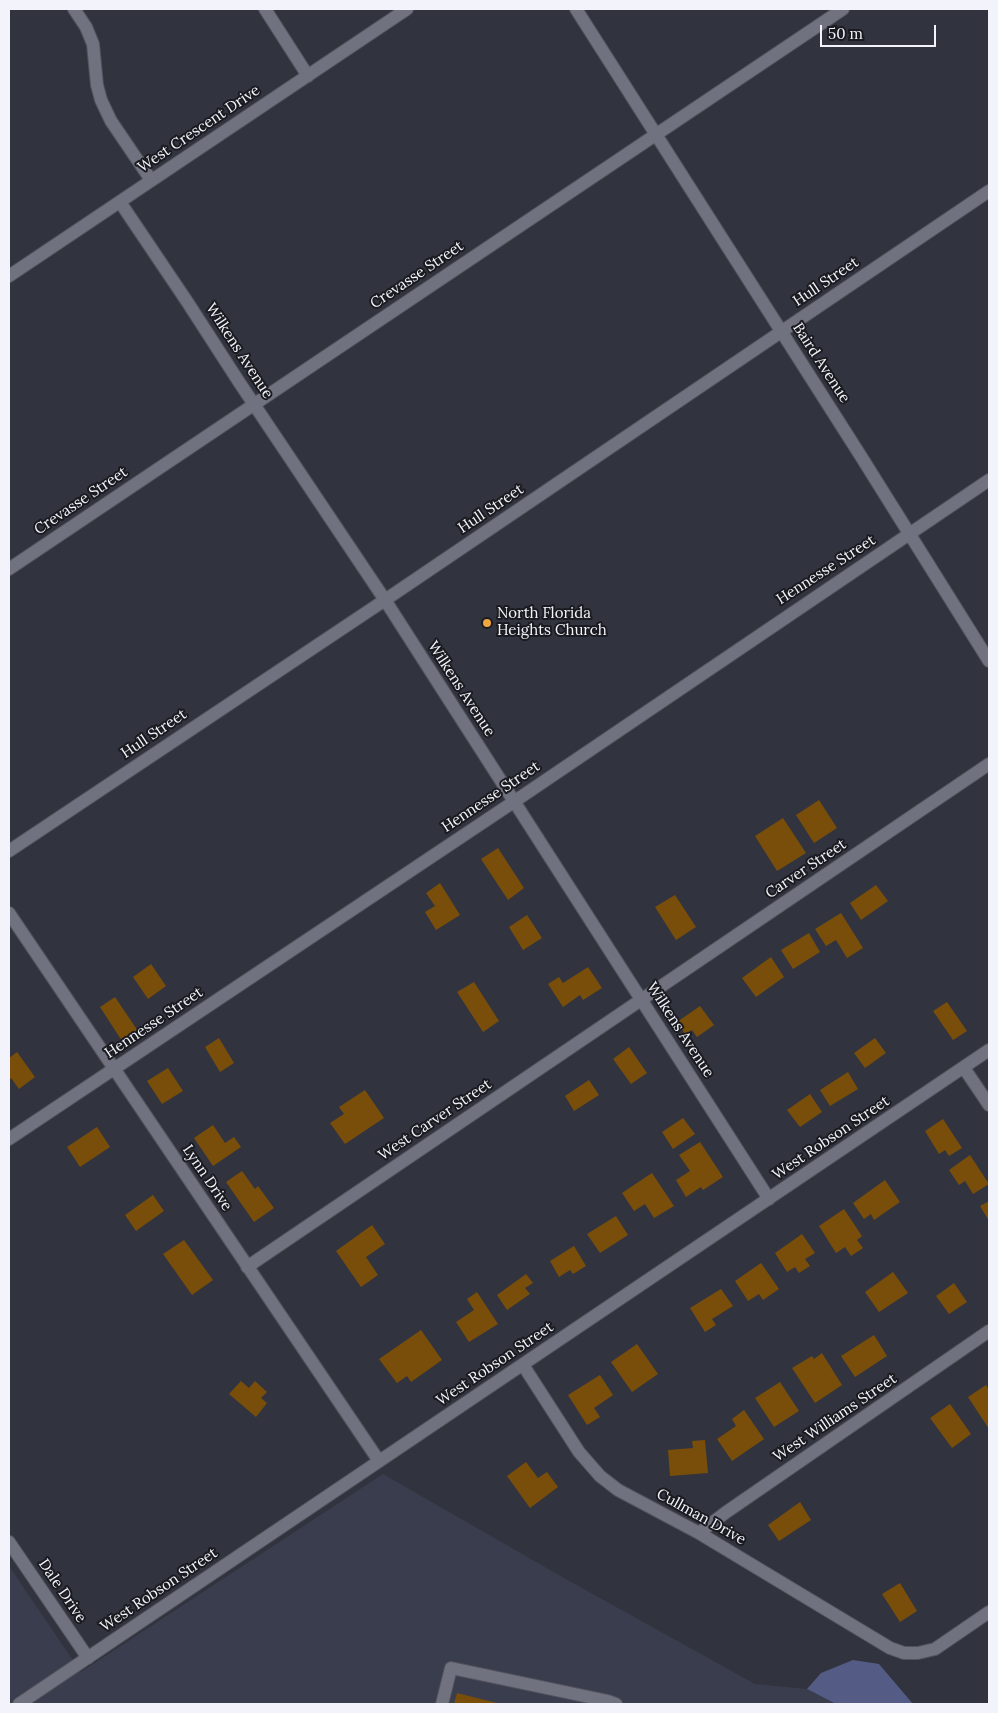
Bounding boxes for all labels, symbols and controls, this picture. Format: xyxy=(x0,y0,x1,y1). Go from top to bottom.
scale bar xyxy=(823,15,939,47)
text: 50 m xyxy=(828,24,863,43)
street label: West Crescent Drive xyxy=(135,81,263,177)
street label: Crevasse Street xyxy=(367,237,467,313)
street label: Hull Street xyxy=(790,254,862,310)
street label: Wilkens Avenue xyxy=(202,300,276,402)
street label: Baird Avenue xyxy=(789,320,853,406)
street label: Crevasse Street xyxy=(31,463,131,539)
street label: Hull Street xyxy=(455,481,527,537)
street label: Hennesse Street xyxy=(773,531,879,609)
place label: North Florida Heights Church xyxy=(497,605,607,640)
marker: North Florida Heights Church xyxy=(481,617,493,629)
street label: Wilkens Avenue xyxy=(424,638,498,740)
street label: Hull Street xyxy=(118,706,190,762)
street label: Hennesse Street xyxy=(439,758,543,836)
street label: Carver Street xyxy=(762,835,850,903)
street label: Wilkens Avenue xyxy=(643,979,717,1081)
street label: Hennesse Street xyxy=(102,984,206,1062)
street label: West Carver Street xyxy=(375,1075,495,1165)
street label: West Robson Street xyxy=(769,1092,893,1184)
street label: Lynn Drive xyxy=(178,1142,236,1214)
street label: West Robson Street xyxy=(433,1318,557,1410)
street label: West Williams Street xyxy=(770,1370,900,1466)
street label: Cullman Drive xyxy=(653,1485,749,1549)
street label: West Robson Street xyxy=(97,1544,221,1636)
street label: Dale Drive xyxy=(34,1556,90,1626)

